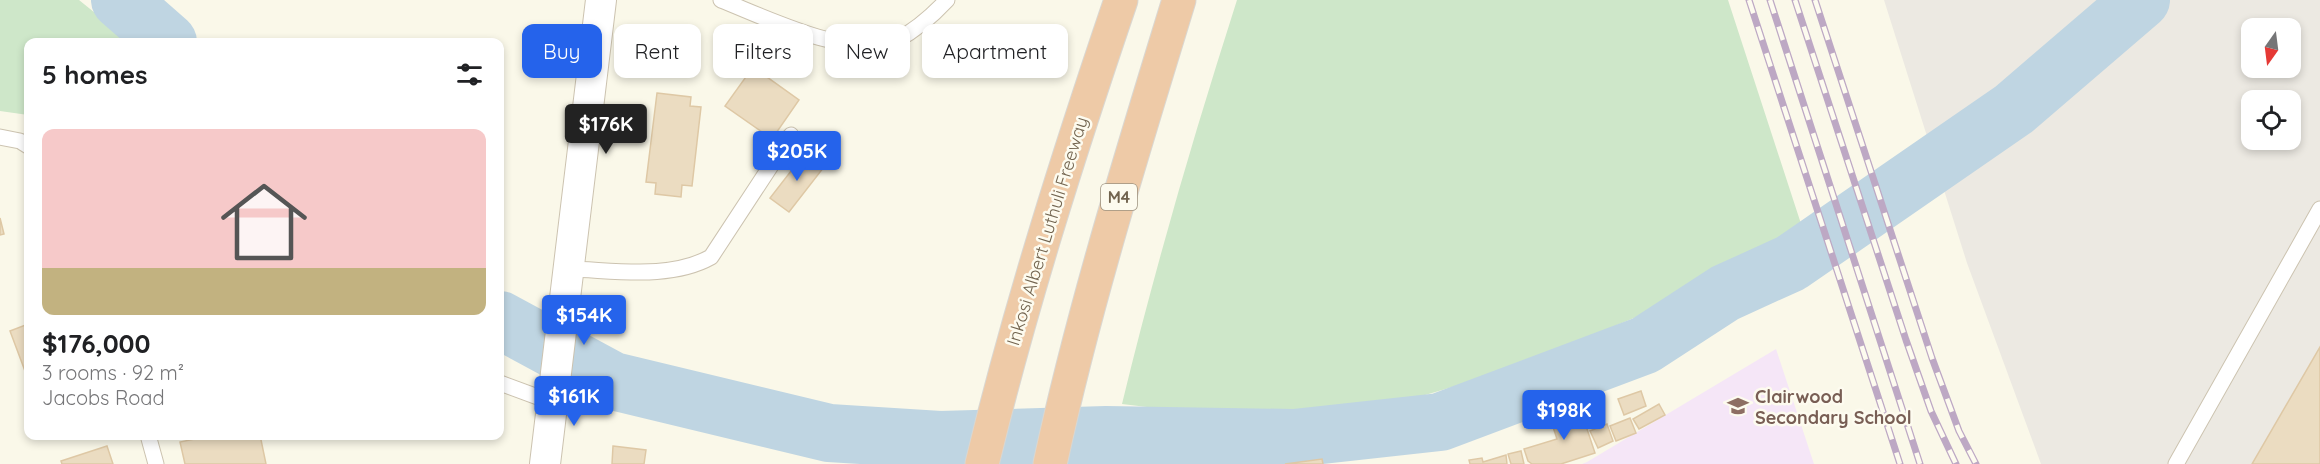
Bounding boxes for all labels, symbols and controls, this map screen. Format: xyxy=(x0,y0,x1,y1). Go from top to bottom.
north arrow xyxy=(2241,18,2301,78)
map controls xyxy=(2241,18,2301,150)
chip: Buy xyxy=(522,24,602,78)
chip: Rent xyxy=(614,24,701,78)
chip: Filters xyxy=(713,24,813,78)
chip: New xyxy=(825,24,910,78)
chip: Apartment xyxy=(922,24,1068,78)
text: 5 homes xyxy=(42,58,148,91)
icon: filters xyxy=(453,58,486,91)
button: locate xyxy=(2241,90,2301,150)
pin: $176K xyxy=(564,104,648,155)
text: $176K xyxy=(579,111,633,136)
street label: Inkosi Albert Luthuli Freeway xyxy=(1001,114,1093,348)
pin: $205K xyxy=(755,131,839,182)
text: $205K xyxy=(767,138,827,163)
icon: home xyxy=(210,168,318,276)
road number: M4 xyxy=(1101,184,1137,210)
pin: $154K xyxy=(542,295,626,346)
text: $154K xyxy=(556,302,612,327)
text: $176,000 xyxy=(42,327,151,360)
text: 3 rooms · 92 m² xyxy=(42,360,184,385)
pin: $161K xyxy=(532,376,616,427)
text: $161K xyxy=(548,383,600,408)
text: Jacobs Road xyxy=(42,385,165,410)
place label: Clairwood Secondary School xyxy=(1755,385,1912,429)
pin: $198K xyxy=(1522,390,1606,441)
school or university icon: Clairwood Secondary School xyxy=(1726,394,1750,418)
text: $198K xyxy=(1536,397,1592,422)

